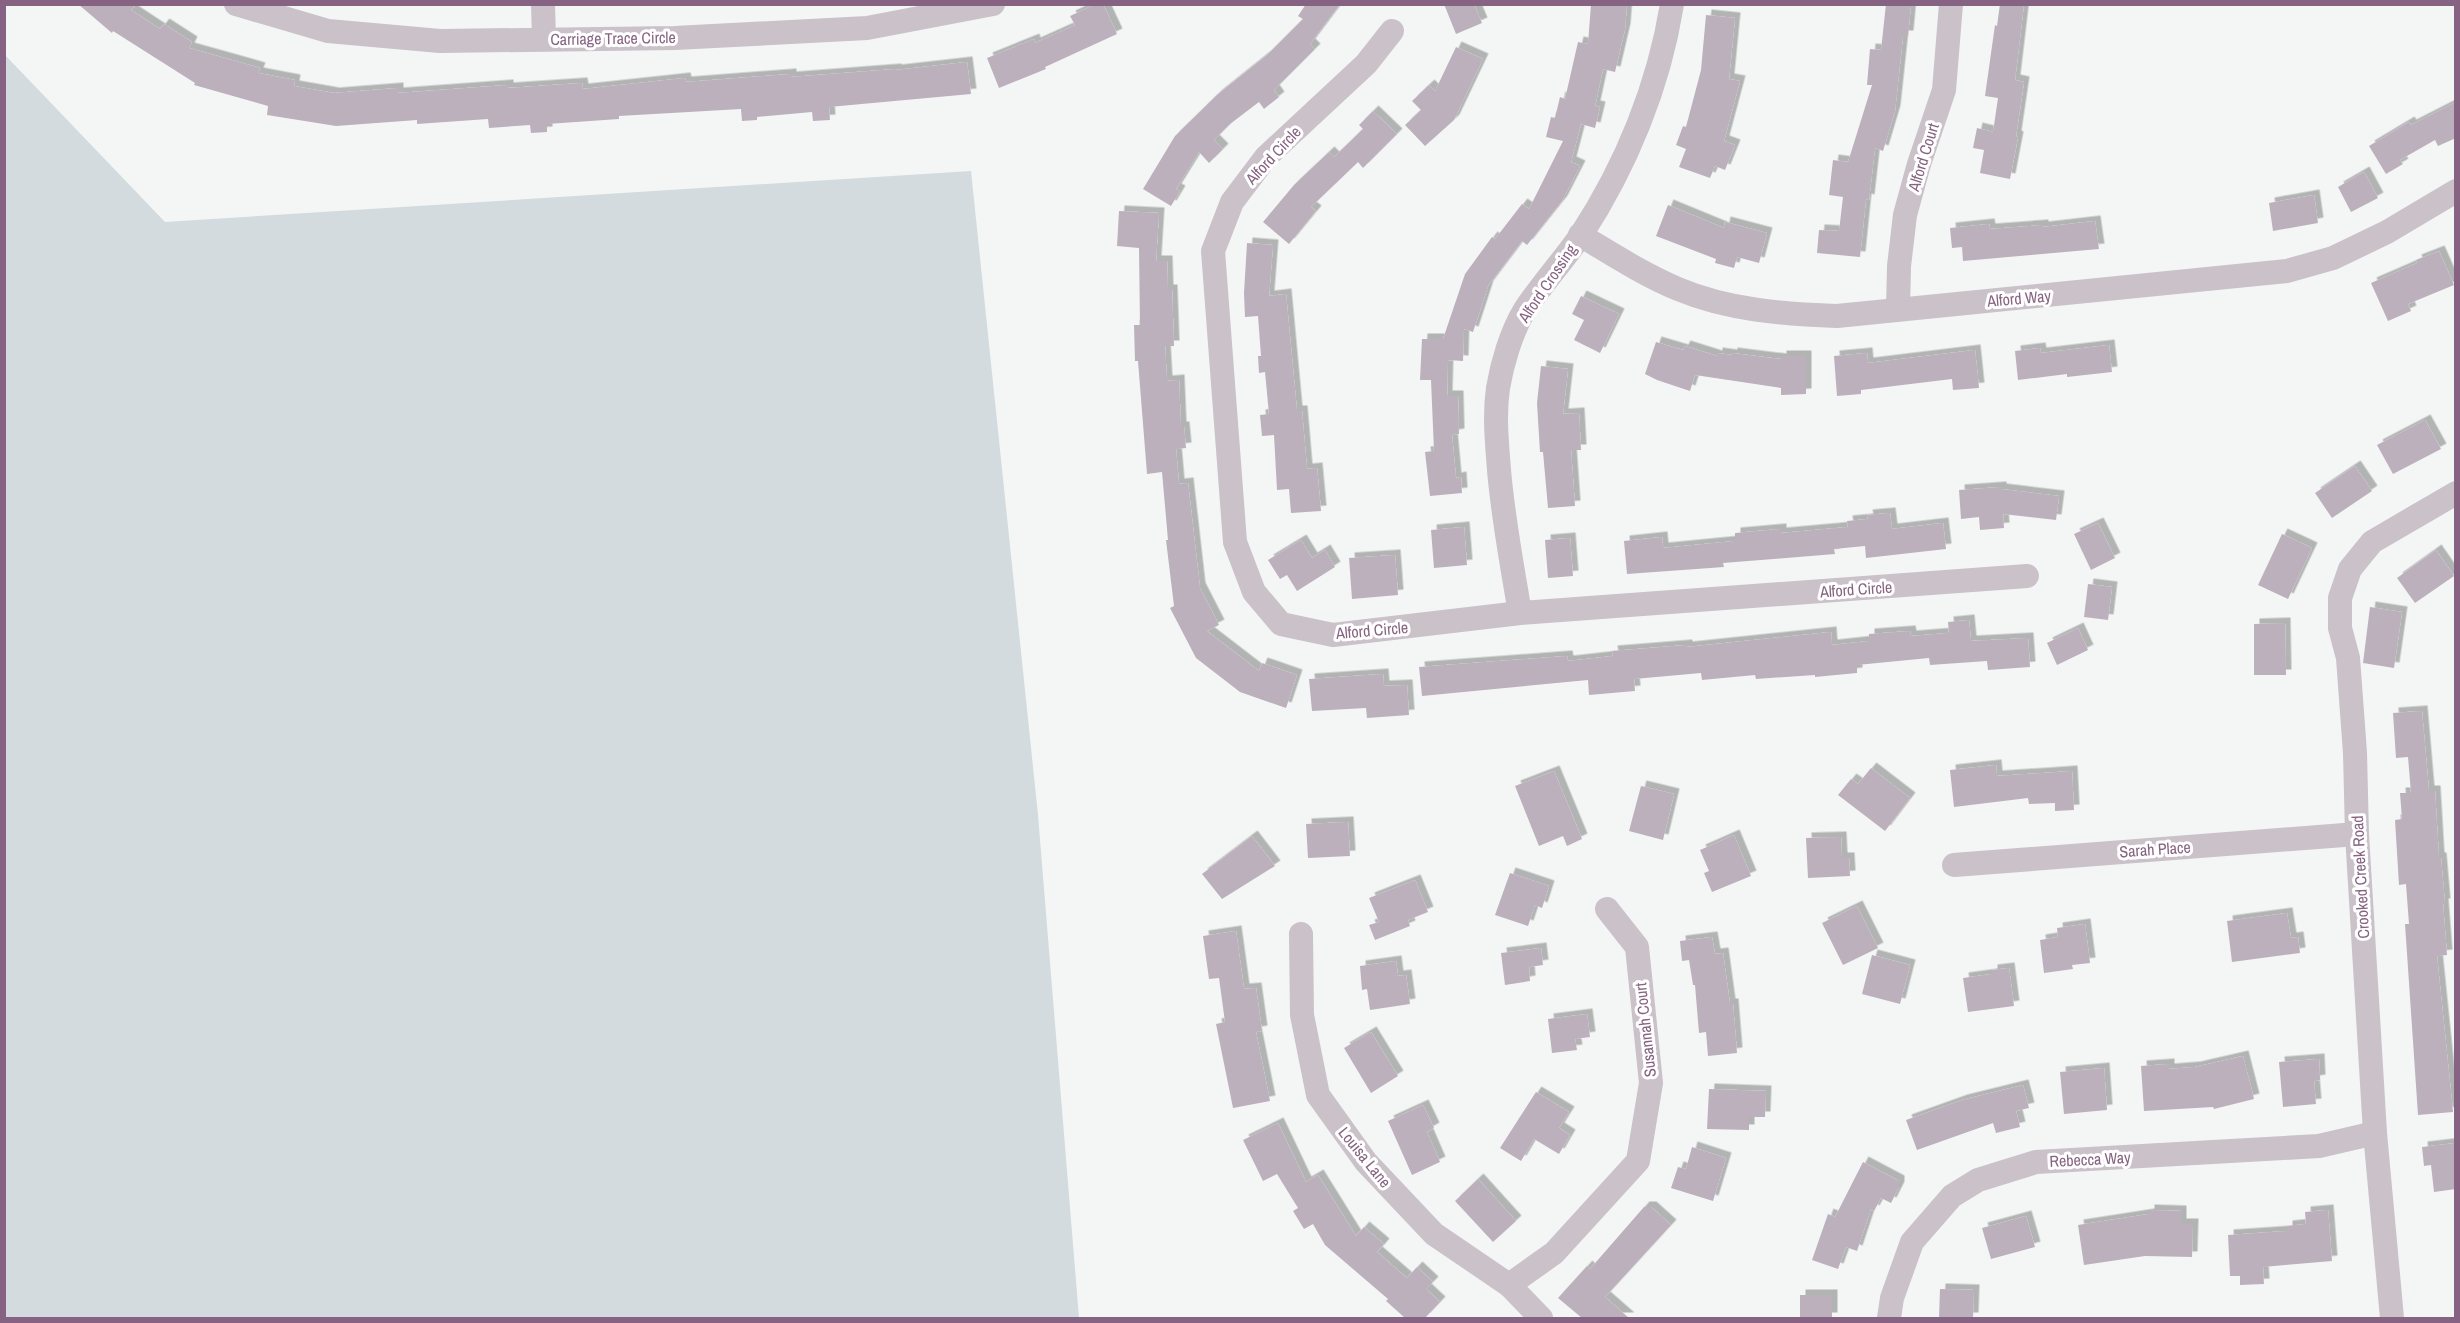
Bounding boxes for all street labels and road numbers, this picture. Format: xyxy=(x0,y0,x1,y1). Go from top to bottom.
street label: Carriage Trace Circle xyxy=(550,26,676,50)
street label: Alford Court xyxy=(1902,120,1944,195)
street label: Alford Circle xyxy=(1240,121,1306,190)
street label: Alford Crossing xyxy=(1512,239,1582,327)
street label: Alford Way xyxy=(1985,284,2052,312)
street label: Alford Circle xyxy=(1818,576,1893,603)
street label: Alford Circle xyxy=(1334,616,1409,644)
street label: Crooked Creek Road xyxy=(2346,815,2374,939)
street label: Sarah Place xyxy=(2119,836,2191,862)
street label: Susannah Court xyxy=(1629,981,1661,1078)
street label: Louisa Lane xyxy=(1334,1122,1396,1192)
street label: Rebecca Way xyxy=(2049,1146,2132,1172)

